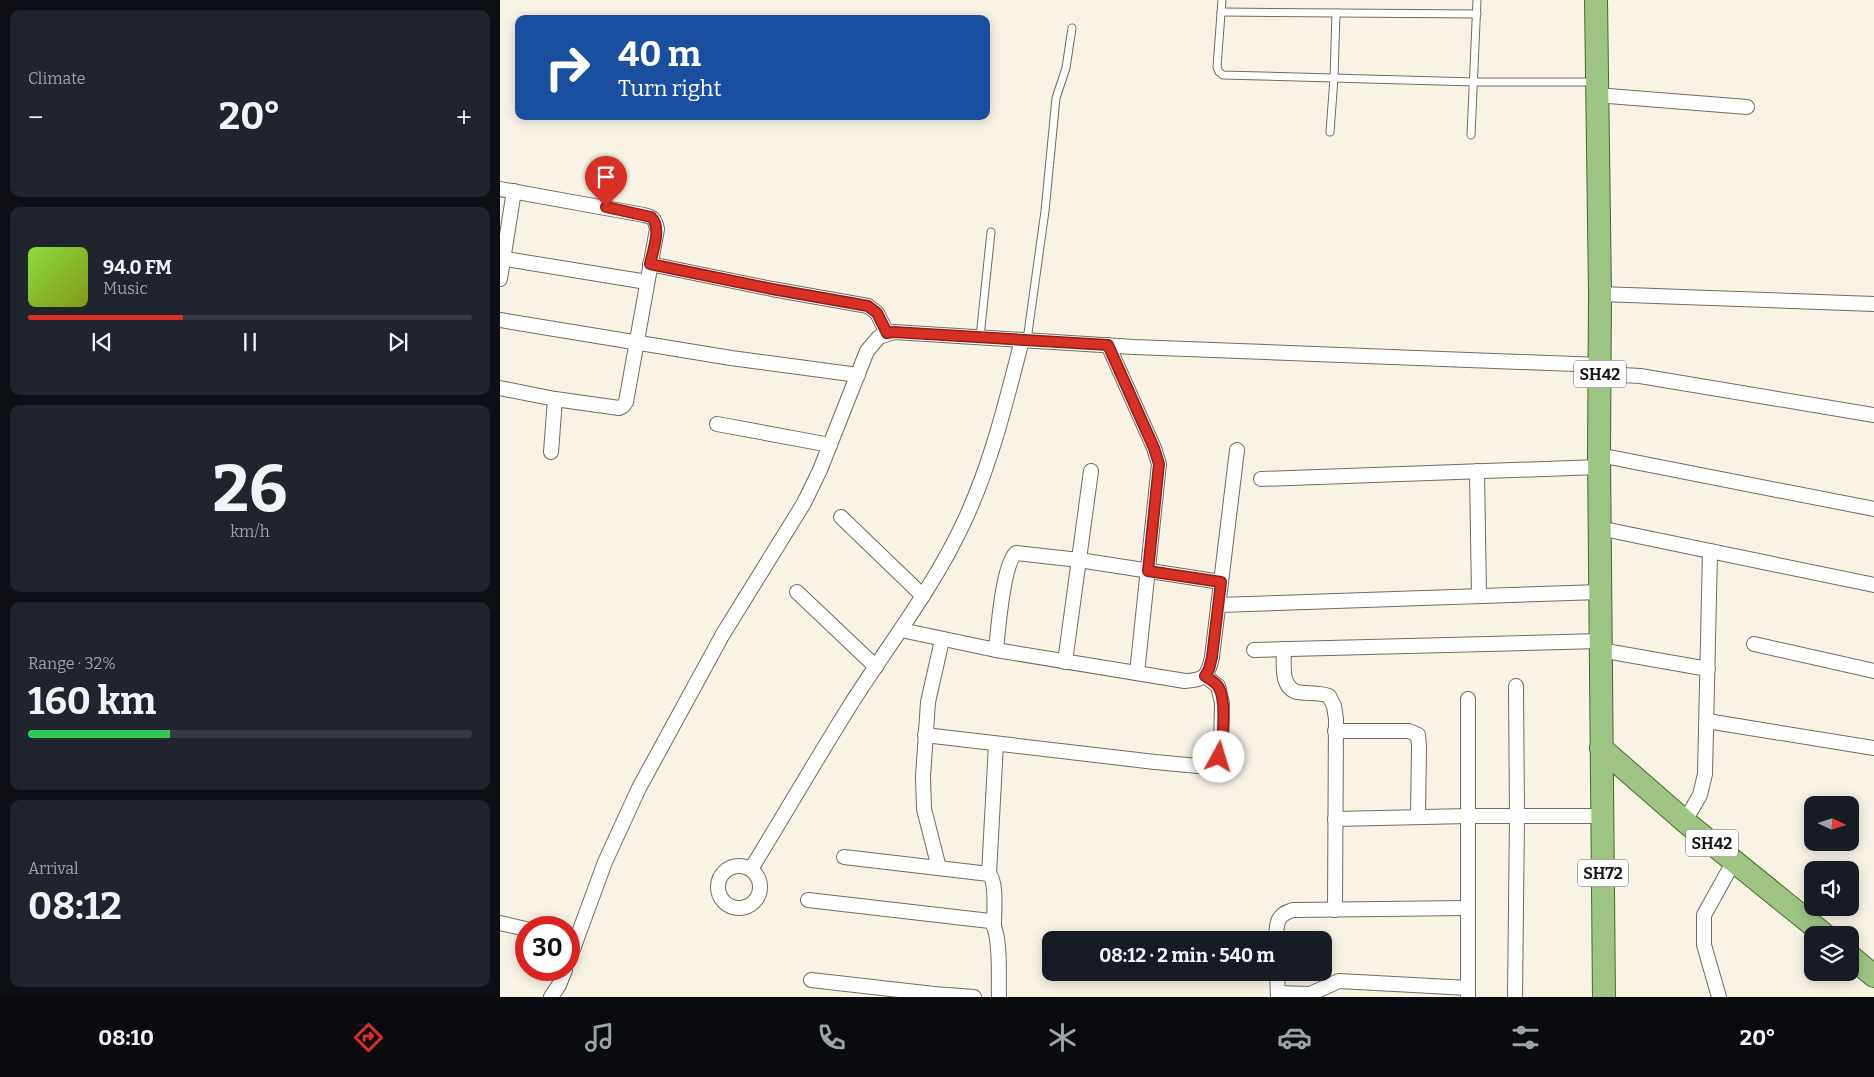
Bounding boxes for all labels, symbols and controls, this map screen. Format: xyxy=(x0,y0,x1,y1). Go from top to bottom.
text: 40 m xyxy=(618,33,701,75)
icon: right xyxy=(535,35,600,100)
text: Climate xyxy=(28,69,86,88)
text: Turn right xyxy=(618,75,721,102)
text: 20° xyxy=(219,93,281,139)
text: − xyxy=(28,101,43,134)
text: + xyxy=(456,101,472,134)
pin xyxy=(585,156,627,207)
icon: arrive xyxy=(592,163,620,191)
text: 94.0 FM xyxy=(103,256,172,279)
text: Music xyxy=(103,279,148,298)
icon: previous xyxy=(88,328,116,356)
icon: pause xyxy=(236,328,264,356)
icon: next xyxy=(384,328,412,356)
road number: SH42 xyxy=(1574,360,1626,388)
text: 26 xyxy=(212,450,288,528)
text: km/h xyxy=(230,522,270,541)
text: Range · 32% xyxy=(28,654,116,673)
text: 160 km xyxy=(28,678,156,724)
position arrow xyxy=(1192,730,1244,782)
north arrow xyxy=(1804,796,1859,851)
map controls xyxy=(1804,796,1859,981)
road number: SH42 xyxy=(1686,830,1738,856)
text: Arrival xyxy=(28,859,79,878)
road number: SH72 xyxy=(1578,860,1628,886)
button: sound xyxy=(1804,861,1859,916)
text: 08:12 xyxy=(28,883,122,929)
speed limit sign: 30 xyxy=(515,916,580,981)
button: layers xyxy=(1804,926,1859,981)
text: 08:12 · 2 min · 540 m xyxy=(1099,944,1275,967)
icon: directions xyxy=(351,1020,386,1055)
icon: music xyxy=(582,1020,617,1055)
icon: phone xyxy=(814,1020,849,1055)
icon: climate xyxy=(1045,1020,1080,1055)
icon: car xyxy=(1277,1020,1312,1055)
icon: filters xyxy=(1508,1020,1543,1055)
text: 08:10 xyxy=(98,1024,154,1051)
text: 20° xyxy=(1740,1024,1776,1051)

